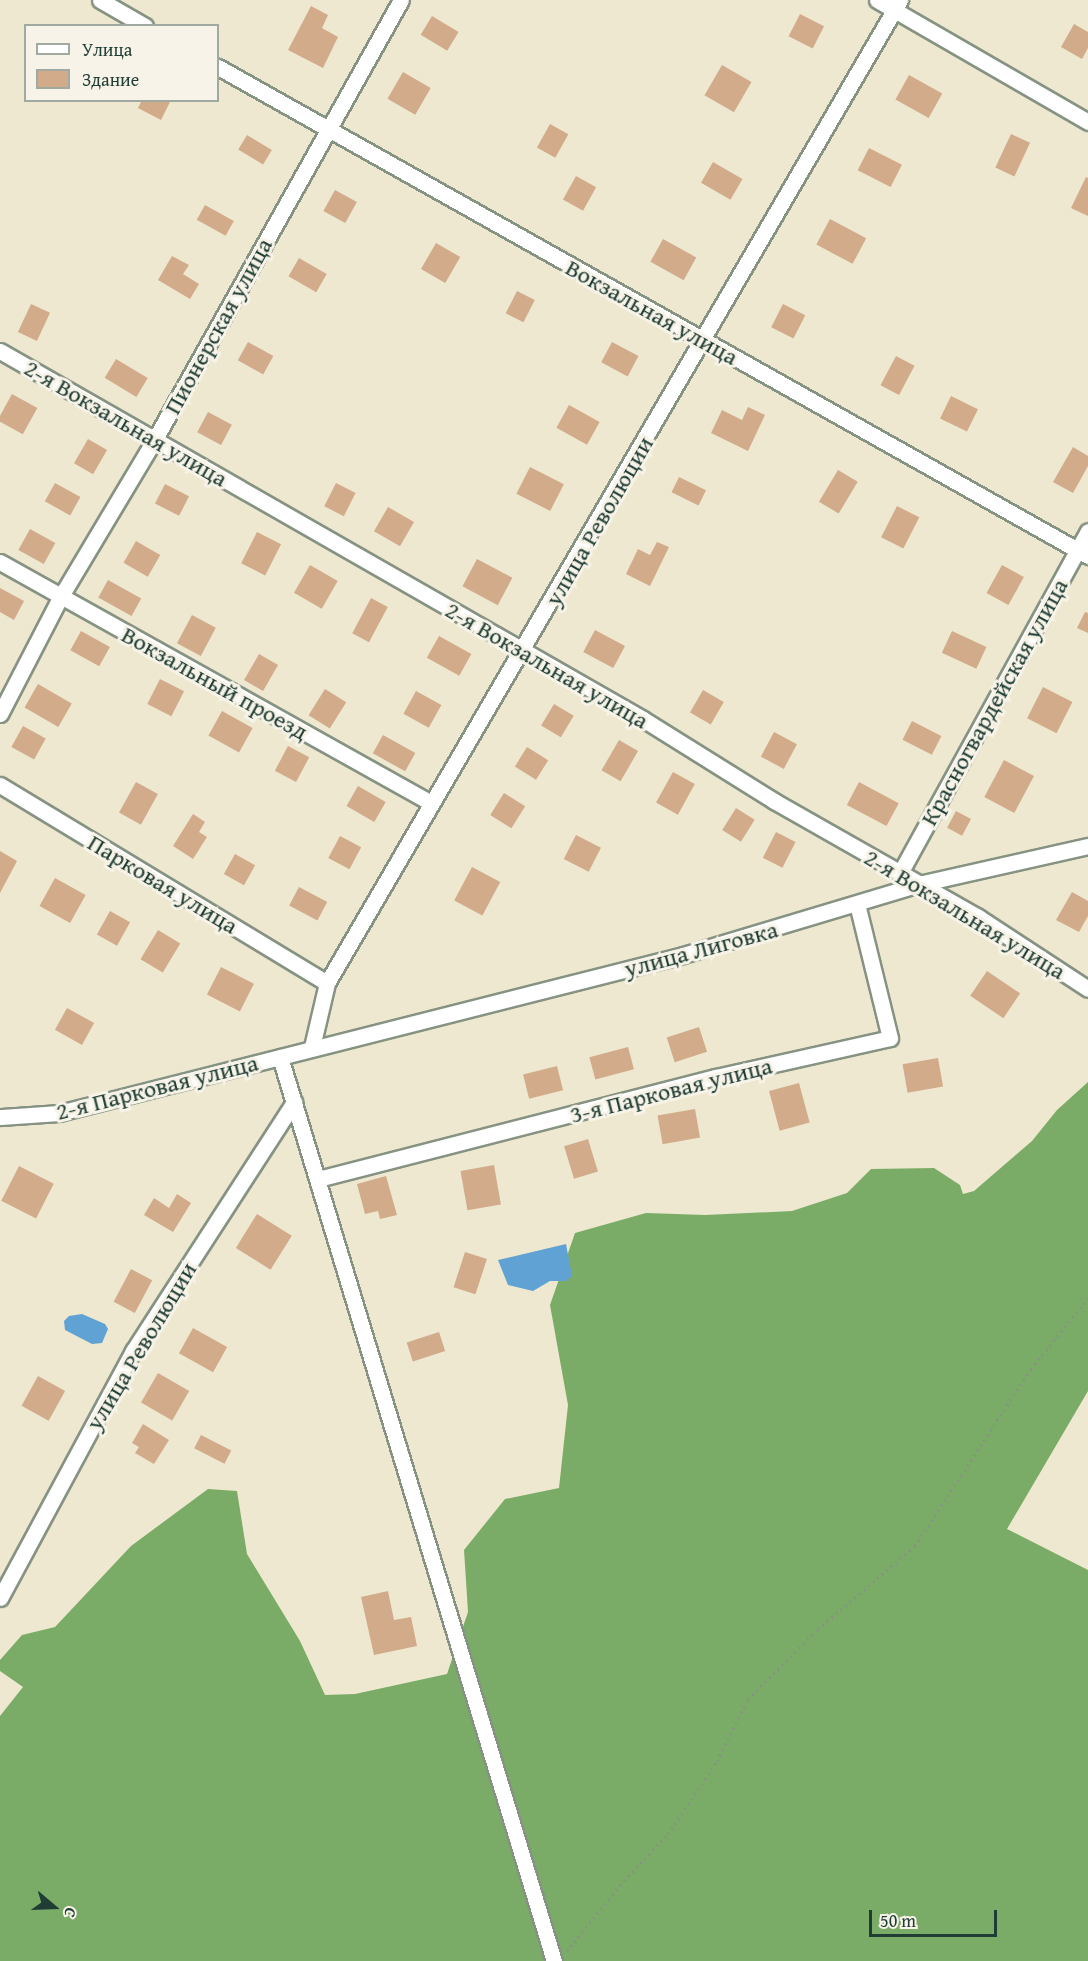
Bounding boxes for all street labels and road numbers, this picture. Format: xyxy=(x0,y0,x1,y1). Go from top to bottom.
street label: Пионерская улица xyxy=(158,233,278,419)
street label: Вокзальная улица xyxy=(561,253,743,371)
street label: 2-я Вокзальная улица xyxy=(19,353,233,493)
street label: улица Революции xyxy=(539,431,659,611)
street label: Красногвардейская улица xyxy=(914,574,1074,830)
street label: 2-я Вокзальная улица xyxy=(440,595,654,735)
street label: Вокзальный проезд xyxy=(117,620,313,746)
street label: Парковая улица xyxy=(83,828,243,940)
street label: 2-я Вокзальная улица xyxy=(859,843,1071,985)
street label: улица Лиговка xyxy=(621,915,781,983)
street label: 2-я Парковая улица xyxy=(53,1048,261,1126)
street label: 3-я Парковая улица xyxy=(567,1051,775,1129)
street label: улица Революции xyxy=(79,1257,203,1435)

